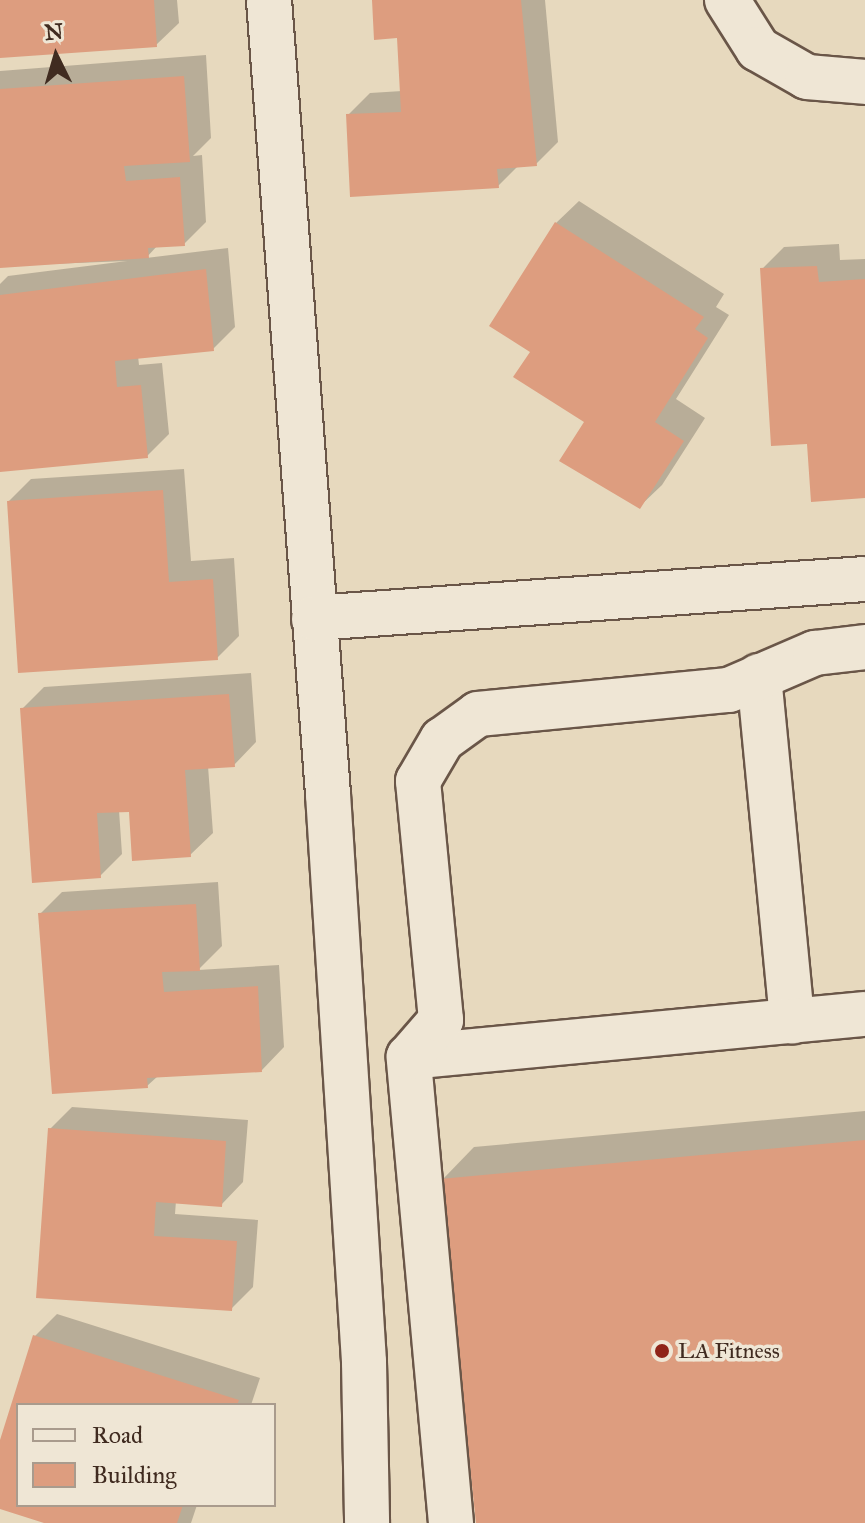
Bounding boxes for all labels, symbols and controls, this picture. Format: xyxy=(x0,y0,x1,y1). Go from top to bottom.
north arrow xyxy=(16,16,96,96)
text: N xyxy=(43,17,64,46)
place label: LA Fitness xyxy=(678,1338,780,1364)
marker: LA Fitness xyxy=(653,1342,671,1360)
legend xyxy=(16,1403,276,1507)
text: Road xyxy=(92,1420,143,1450)
text: Building xyxy=(92,1460,177,1490)

